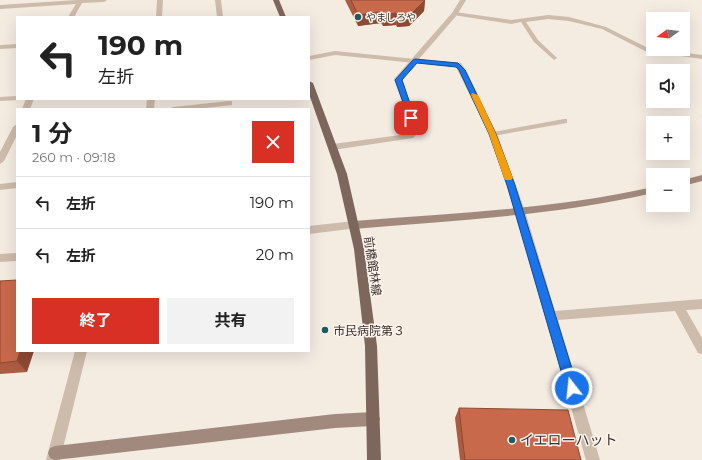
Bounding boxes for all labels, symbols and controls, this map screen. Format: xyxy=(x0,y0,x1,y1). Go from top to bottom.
place label: やましろや xyxy=(366,11,416,24)
marker: やましろや xyxy=(353,12,363,22)
north arrow xyxy=(646,12,690,56)
map controls xyxy=(646,12,690,212)
text: 190 m xyxy=(98,28,183,62)
icon: left xyxy=(32,32,84,84)
button: sound xyxy=(646,64,690,108)
text: 左折 xyxy=(98,66,134,88)
pin xyxy=(394,101,428,135)
icon: arrive xyxy=(400,107,422,129)
button: + xyxy=(646,116,690,160)
text: 1 分 xyxy=(32,119,72,148)
button: close xyxy=(252,121,294,163)
text: 260 m · 09:18 xyxy=(32,149,115,165)
button: − xyxy=(646,168,690,212)
icon: left xyxy=(32,192,54,214)
text: 190 m xyxy=(250,193,294,212)
text: 左折 xyxy=(66,194,96,213)
street label: 前橋館林線 xyxy=(361,235,385,297)
icon: left xyxy=(32,244,54,266)
text: 20 m xyxy=(256,245,294,264)
text: 左折 xyxy=(66,246,96,265)
button: 終了 xyxy=(32,298,159,344)
button: 共有 xyxy=(167,298,294,344)
place label: 市民病院第３ xyxy=(333,323,405,338)
marker: 市民病院第３ xyxy=(320,325,330,335)
position arrow xyxy=(551,367,593,409)
place label: イエローハット xyxy=(520,431,618,449)
marker: イエローハット xyxy=(507,435,517,445)

